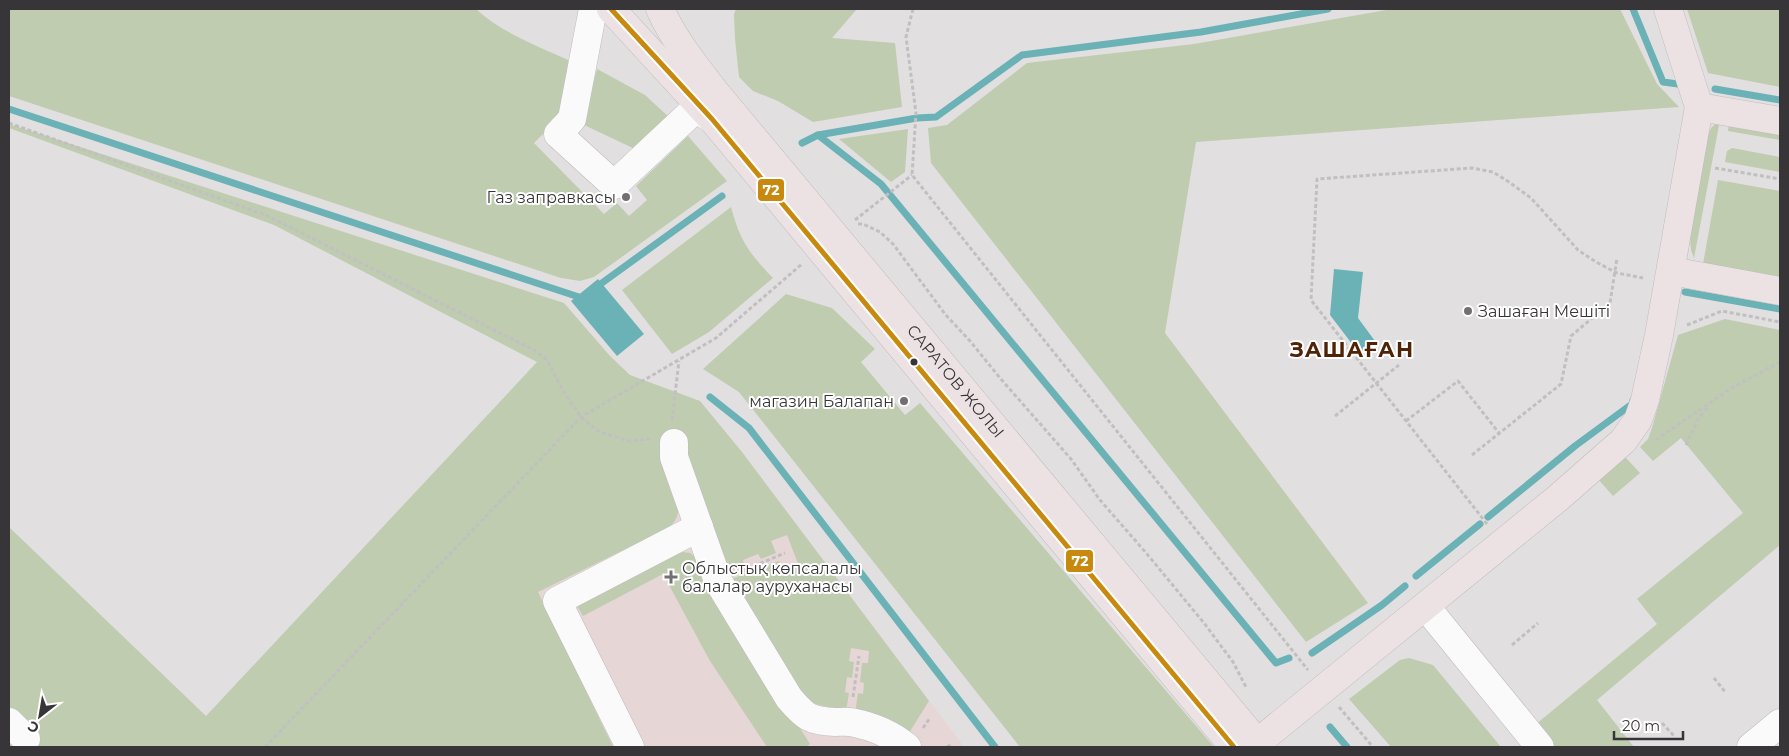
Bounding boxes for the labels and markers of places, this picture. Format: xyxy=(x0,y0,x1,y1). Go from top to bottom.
place label: Газ заправкасы xyxy=(487,188,616,207)
marker: Газ заправкасы xyxy=(620,191,632,203)
place label: Зашаған Мешіті xyxy=(1478,302,1610,321)
marker: Зашаған Мешіті xyxy=(1462,305,1474,317)
unlabelled marker xyxy=(909,357,919,367)
place label: магазин Балапан xyxy=(749,392,894,411)
marker: магазин Балапан xyxy=(898,395,910,407)
place label: Облыстық көпсалалы балалар ауруханасы xyxy=(682,559,862,596)
marker: Облыстық көпсалалы балалар ауруханасы xyxy=(664,570,678,584)

